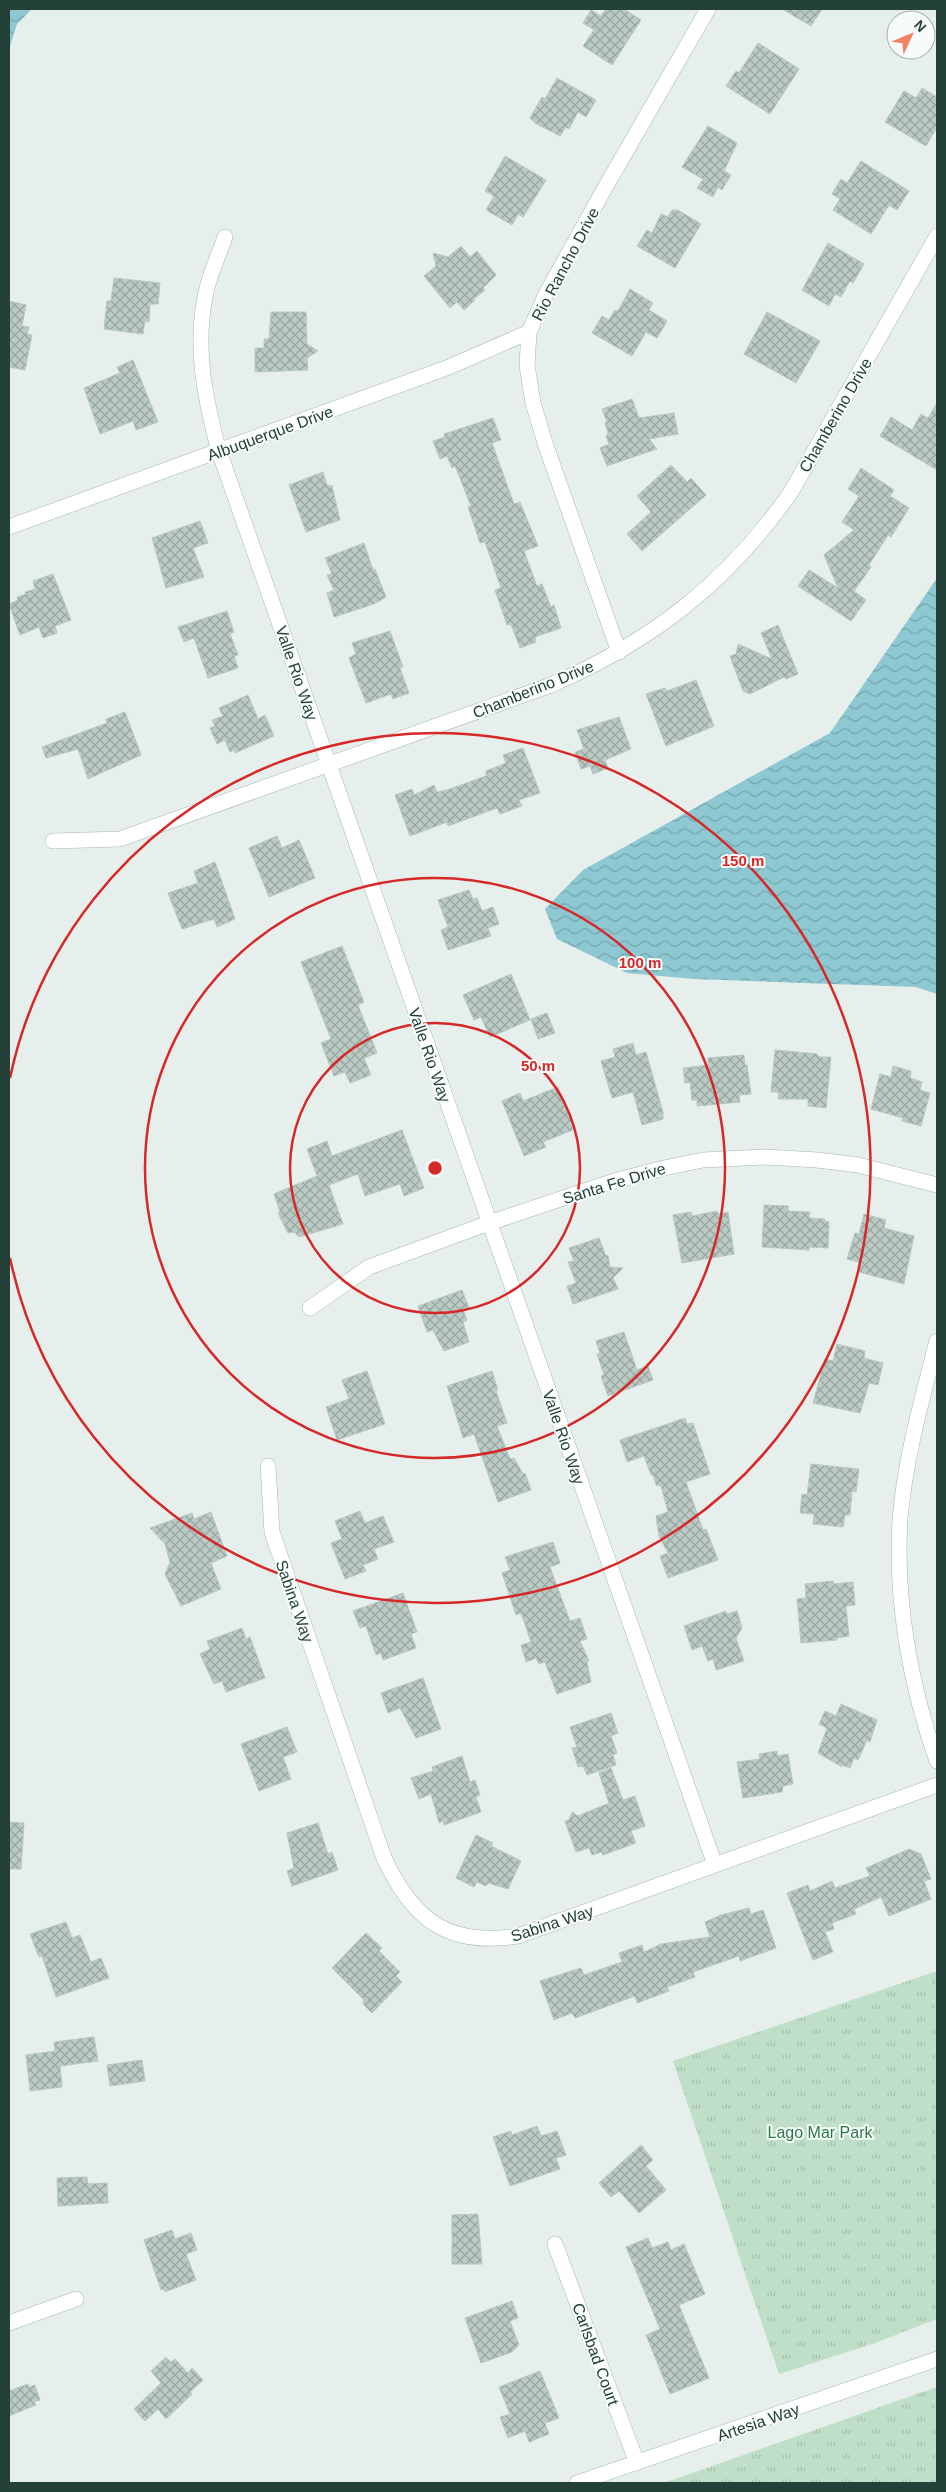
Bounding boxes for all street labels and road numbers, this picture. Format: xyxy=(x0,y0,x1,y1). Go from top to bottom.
street label: Rio Rancho Drive xyxy=(529,205,602,324)
street label: Chamberino Drive xyxy=(796,355,875,475)
street label: Albuquerque Drive xyxy=(205,403,335,464)
street label: Valle Rio Way xyxy=(272,624,321,723)
street label: Chamberino Drive xyxy=(470,657,596,721)
street label: Valle Rio Way xyxy=(405,1006,454,1105)
street label: Santa Fe Drive xyxy=(561,1160,668,1207)
street label: Valle Rio Way xyxy=(539,1388,588,1487)
street label: Sabina Way xyxy=(273,1558,317,1644)
street label: Sabina Way xyxy=(509,1902,596,1945)
street label: Carlsbad Court xyxy=(569,2301,622,2408)
street label: Artesia Way xyxy=(715,2400,801,2444)

